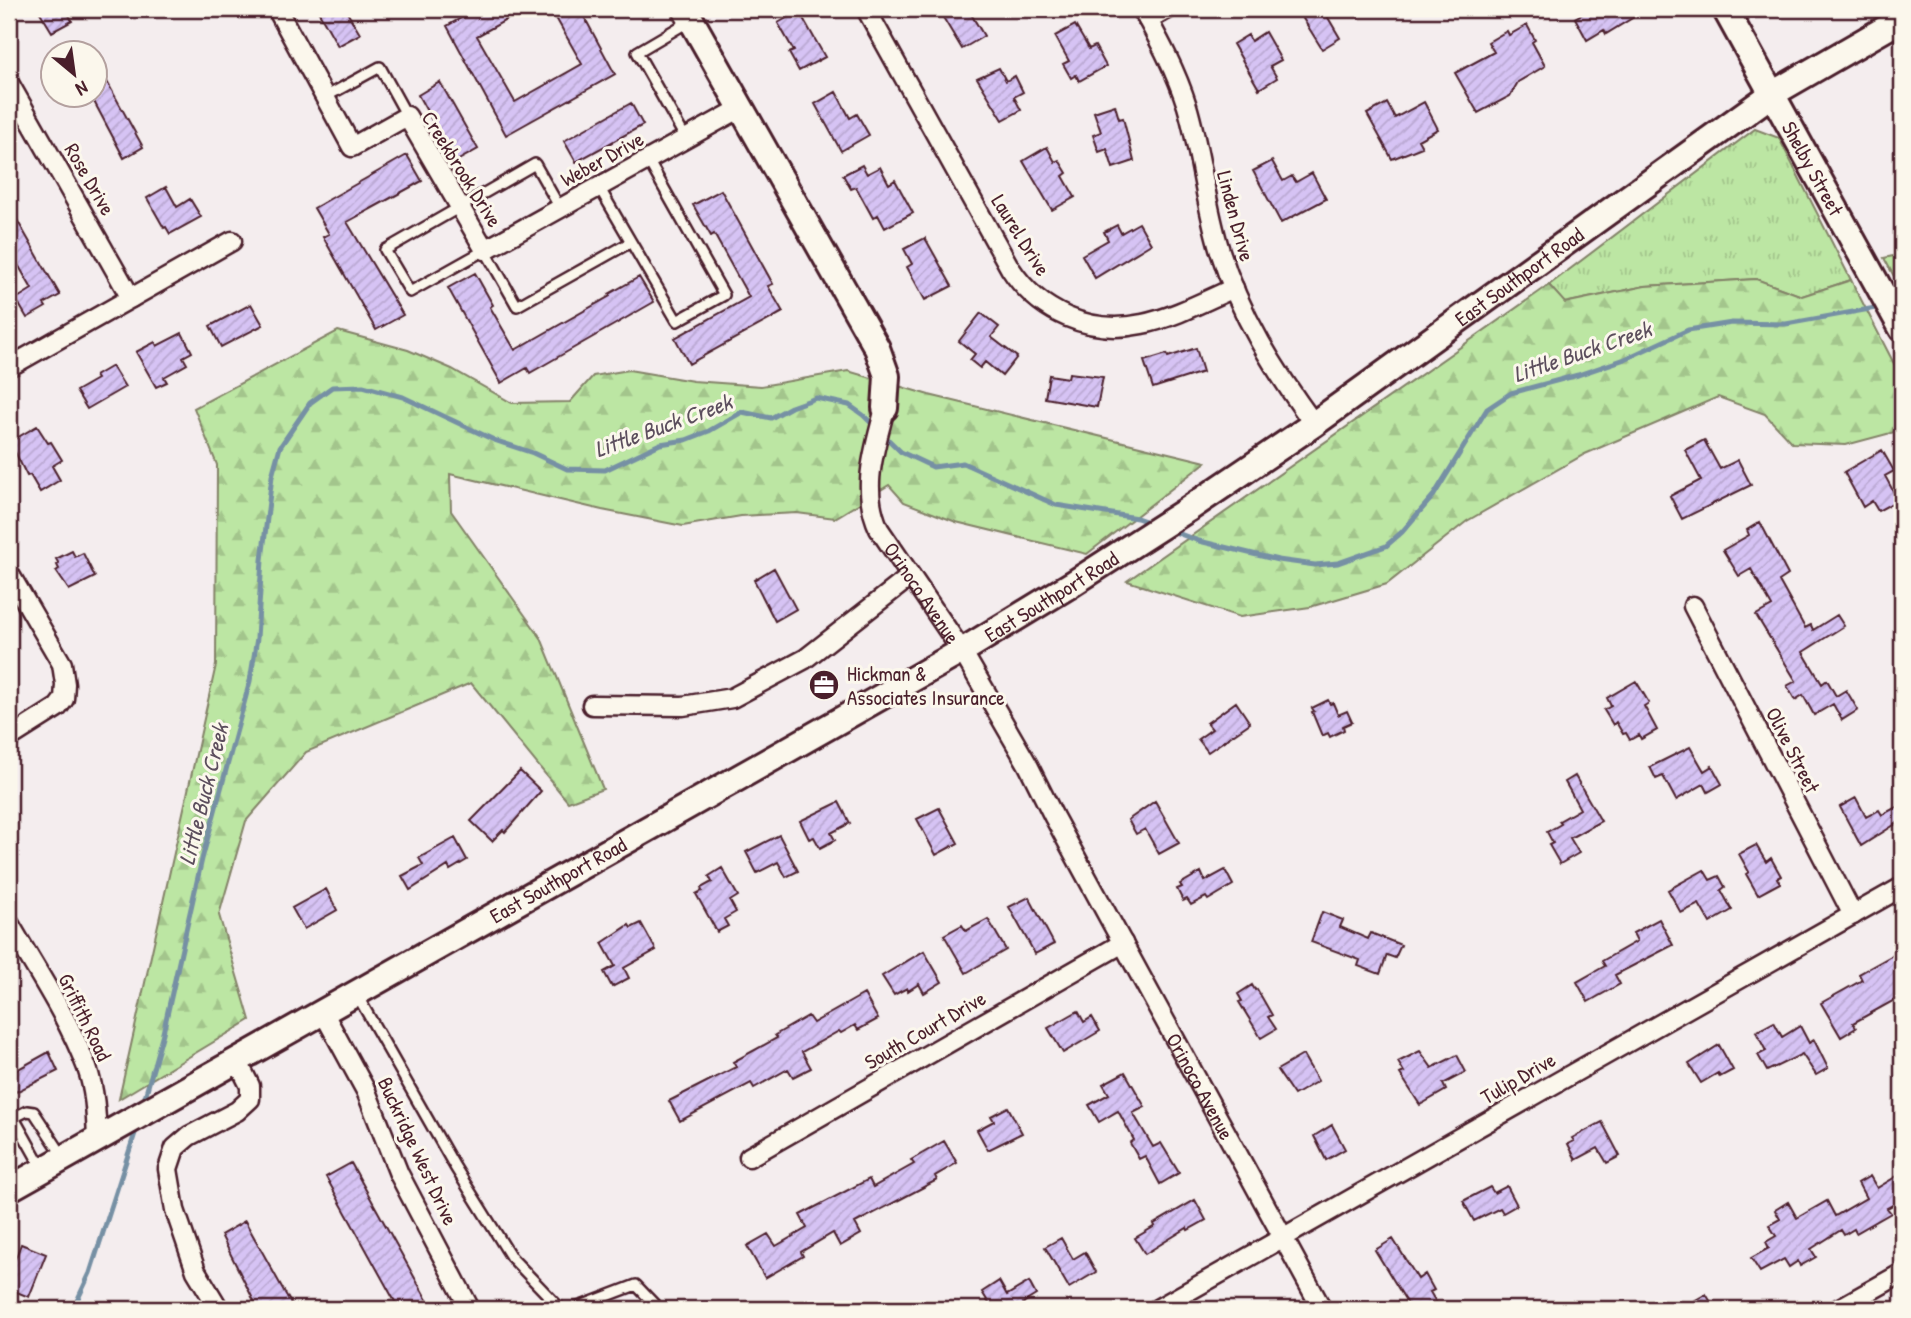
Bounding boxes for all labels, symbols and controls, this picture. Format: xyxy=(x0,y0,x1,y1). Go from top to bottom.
north arrow xyxy=(38,38,108,108)
text: N xyxy=(72,75,93,103)
street label: Creekbrook Drive xyxy=(415,105,509,233)
street label: Shelby Street xyxy=(1775,116,1851,221)
street label: Weber Drive xyxy=(555,124,649,194)
street label: Rose Drive xyxy=(58,138,122,220)
street label: Linden Drive xyxy=(1210,168,1262,264)
street label: Laurel Drive xyxy=(985,189,1057,281)
street label: East Southport Road xyxy=(1449,220,1589,333)
water label: Little Buck Creek xyxy=(1509,312,1657,389)
water label: Little Buck Creek xyxy=(590,385,738,464)
street label: Orinoco Avenue xyxy=(877,536,967,649)
street label: East Southport Road xyxy=(979,544,1124,649)
place label: Hickman & Associates Insurance xyxy=(847,659,1005,712)
office icon: Hickman & Associates Insurance xyxy=(807,668,841,702)
street label: Olive Street xyxy=(1759,702,1827,798)
water label: Little Buck Creek xyxy=(171,718,236,868)
street label: East Southport Road xyxy=(484,830,631,930)
street label: Griffith Road xyxy=(51,968,119,1066)
street label: South Court Drive xyxy=(859,984,991,1076)
street label: Orinoco Avenue xyxy=(1160,1028,1241,1145)
street label: Tulip Drive xyxy=(1475,1045,1561,1111)
street label: Buckridge West Drive xyxy=(371,1072,465,1230)

